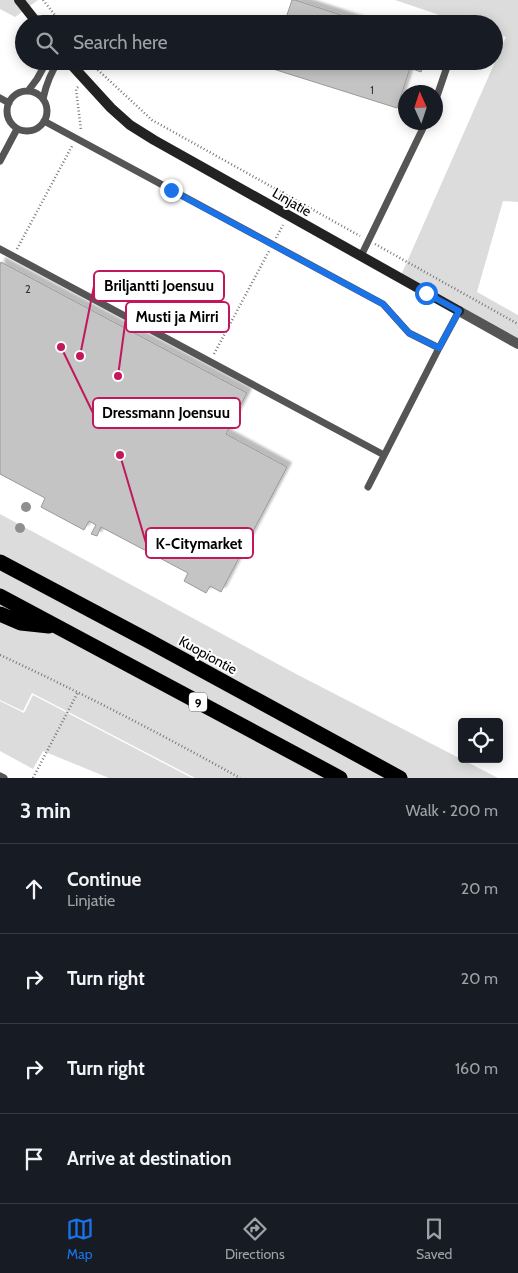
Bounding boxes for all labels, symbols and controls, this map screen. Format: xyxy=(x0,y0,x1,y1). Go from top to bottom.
search box xyxy=(15,15,503,70)
icon: search xyxy=(33,29,61,57)
text: Search here xyxy=(73,31,167,54)
house number: 1 xyxy=(370,83,374,97)
north arrow xyxy=(398,85,443,130)
route end xyxy=(160,179,183,202)
street label: Linjatie xyxy=(269,184,315,220)
callout: Briljantti Joensuu xyxy=(94,271,224,301)
text: Briljantti Joensuu xyxy=(104,277,214,295)
house number: 2 xyxy=(25,282,31,296)
route start xyxy=(415,282,438,305)
callout: Musti ja Mirri xyxy=(126,302,229,332)
text: Musti ja Mirri xyxy=(136,308,218,326)
callout: Dressmann Joensuu xyxy=(93,398,240,428)
text: Dressmann Joensuu xyxy=(102,404,230,422)
callout: K-Citymarket xyxy=(146,528,253,558)
text: K-Citymarket xyxy=(155,535,243,553)
street label: Kuopiontie xyxy=(176,632,240,678)
road number: 9 xyxy=(189,692,207,712)
map controls xyxy=(458,718,503,763)
button: locate xyxy=(458,718,503,763)
text: 3 min xyxy=(20,798,71,823)
text: Walk · 200 m xyxy=(406,801,498,820)
text: Continue xyxy=(67,868,141,891)
icon: ahead xyxy=(20,875,48,903)
text: 20 m xyxy=(461,879,498,898)
text: Linjatie xyxy=(67,891,115,910)
icon: right xyxy=(20,965,48,993)
text: Turn right xyxy=(67,967,145,990)
text: 20 m xyxy=(461,969,498,988)
icon: right xyxy=(20,1055,48,1083)
text: Turn right xyxy=(67,1057,145,1080)
text: 160 m xyxy=(455,1059,498,1078)
icon: arrive xyxy=(20,1145,48,1173)
text: Arrive at destination xyxy=(67,1147,231,1170)
tab: Map xyxy=(66,1215,94,1263)
tab: Directions xyxy=(225,1215,285,1263)
tab: Saved xyxy=(416,1215,452,1263)

